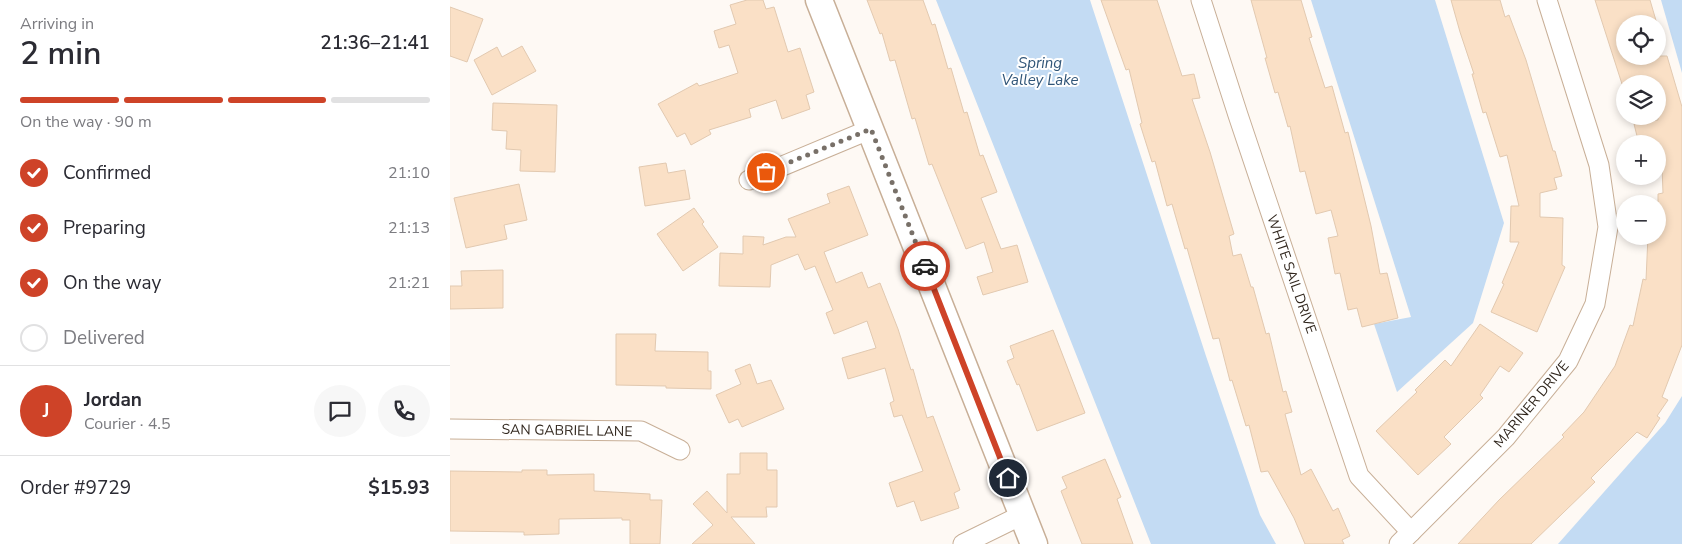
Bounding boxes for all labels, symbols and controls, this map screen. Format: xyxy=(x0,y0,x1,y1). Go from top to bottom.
text: Arriving in xyxy=(20,13,94,35)
map controls xyxy=(1616,15,1666,245)
button: locate xyxy=(1616,15,1666,65)
text: 21:36–21:41 xyxy=(320,30,430,56)
text: 2 min xyxy=(20,32,102,75)
water label: Spring Valley Lake xyxy=(1001,53,1079,90)
button: layers xyxy=(1616,75,1666,125)
text: On the way · 90 m xyxy=(20,111,152,133)
button: + xyxy=(1616,135,1666,185)
pin xyxy=(745,151,787,193)
icon: bag xyxy=(752,158,780,186)
icon: check xyxy=(20,159,48,187)
text: Confirmed xyxy=(63,160,151,186)
text: 21:10 xyxy=(388,162,430,184)
button: − xyxy=(1616,195,1666,245)
street label: WHITE SAIL DRIVE xyxy=(1262,212,1321,336)
icon: check xyxy=(20,214,48,242)
text: Preparing xyxy=(63,215,146,241)
text: 21:13 xyxy=(388,217,430,239)
courier xyxy=(900,241,950,291)
icon: car xyxy=(911,252,939,280)
icon: check xyxy=(20,269,48,297)
text: On the way xyxy=(63,270,161,296)
text: 21:21 xyxy=(388,272,430,294)
text: Delivered xyxy=(63,325,145,351)
street label: MARINER DRIVE xyxy=(1489,357,1573,452)
button: chat xyxy=(314,385,366,437)
button: phone xyxy=(378,385,430,437)
text: Jordan xyxy=(84,387,142,413)
text: J xyxy=(43,398,49,424)
text: Courier · 4.5 xyxy=(84,413,170,435)
street label: SAN GABRIEL LANE xyxy=(501,420,633,441)
pin xyxy=(987,457,1029,499)
icon: home xyxy=(994,464,1022,492)
text: Order #9729 xyxy=(20,475,131,501)
text: $15.93 xyxy=(368,475,430,501)

